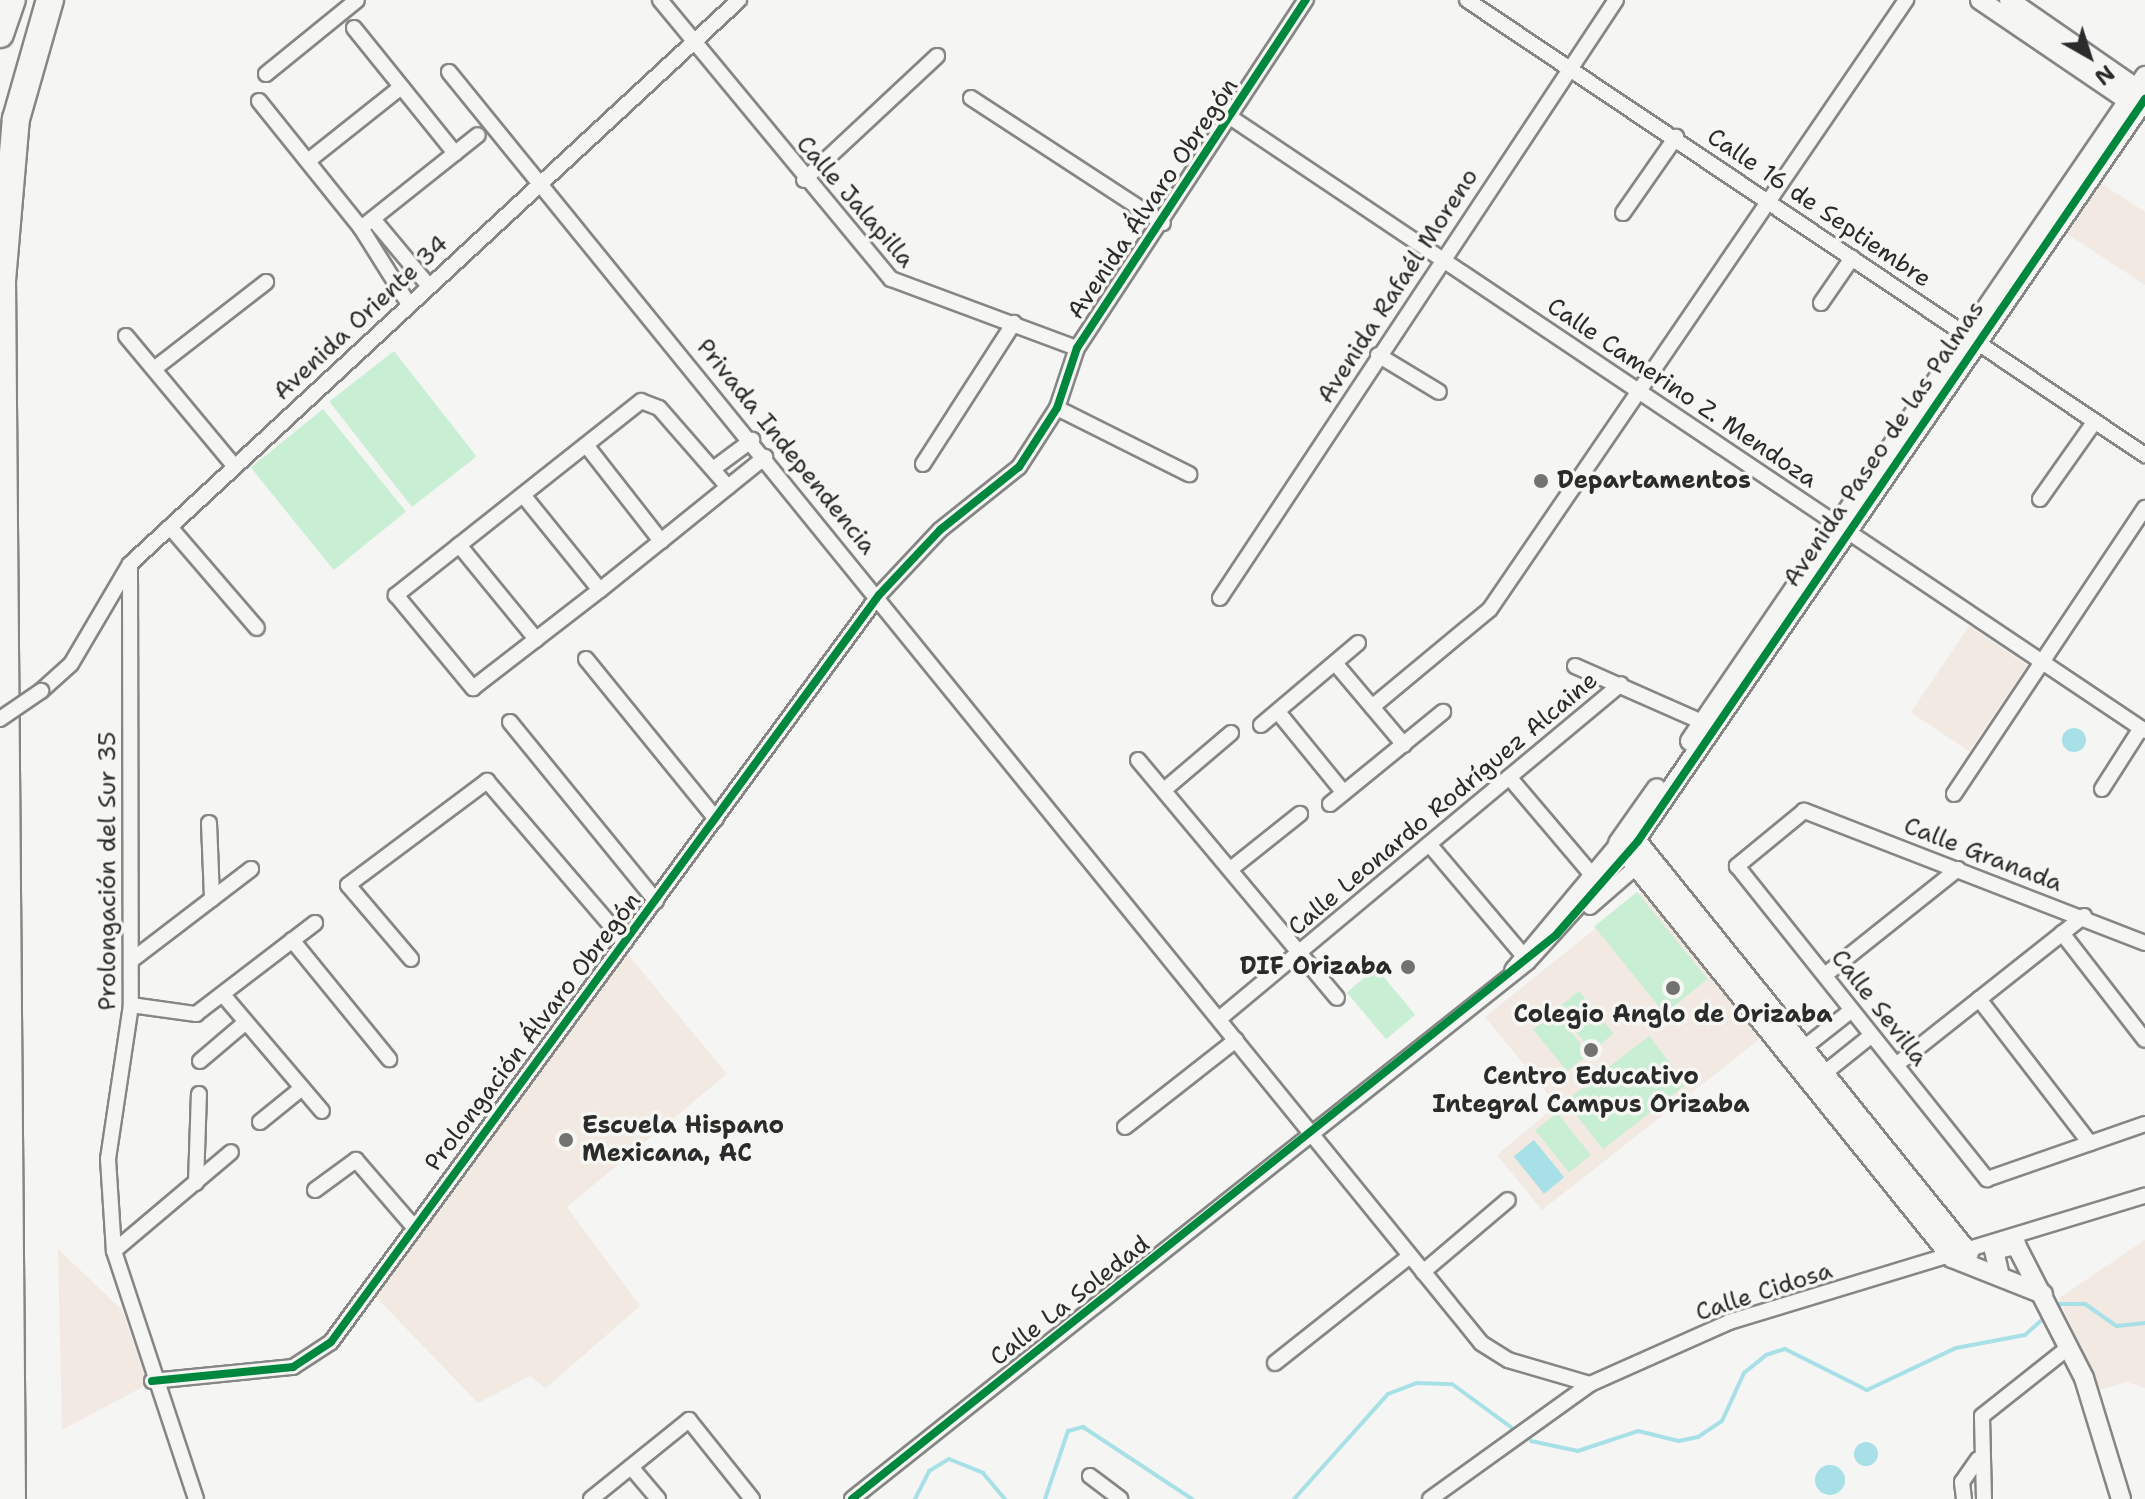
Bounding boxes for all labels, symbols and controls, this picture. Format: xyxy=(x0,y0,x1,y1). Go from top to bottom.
north arrow xyxy=(2049,16,2129,96)
text: N xyxy=(2089,58,2120,92)
street label: Avenida Álvaro Obregón xyxy=(1062,73,1244,325)
street label: Calle 16 de Septiembre xyxy=(1702,122,1936,294)
street label: Calle Jalapilla xyxy=(790,130,920,274)
street label: Avenida Rafaél Moreno xyxy=(1311,163,1485,409)
street label: Avenida Oriente 34 xyxy=(268,230,454,406)
street label: Calle Camerino Z. Mendoza xyxy=(1542,292,1822,494)
street label: Avenida Paseo de las Palmas xyxy=(1777,296,1991,592)
street label: Privada Independencia xyxy=(690,333,882,561)
place label: Departamentos xyxy=(1557,467,1751,495)
marker: Departamentos xyxy=(1532,472,1550,490)
street label: Calle Leonardo Rodríguez Alcaine xyxy=(1283,666,1603,942)
street label: Prolongación del Sur 35 xyxy=(94,731,122,1011)
street label: Calle Granada xyxy=(1900,812,2066,898)
street label: Prolongación Álvaro Obregón xyxy=(419,887,647,1177)
street label: Calle Sevilla xyxy=(1825,944,1933,1072)
place label: DIF Orizaba xyxy=(1240,953,1392,981)
marker: DIF Orizaba xyxy=(1399,958,1417,976)
marker: Colegio Anglo de Orizaba xyxy=(1664,979,1682,997)
place label: Colegio Anglo de Orizaba xyxy=(1513,1001,1833,1029)
marker: Centro Educativo Integral Campus Orizaba xyxy=(1582,1041,1600,1059)
place label: Centro Educativo Integral Campus Orizaba xyxy=(1432,1063,1750,1119)
place label: Escuela Hispano Mexicana, AC xyxy=(582,1112,784,1168)
marker: Escuela Hispano Mexicana, AC xyxy=(557,1131,575,1149)
street label: Calle La Soledad xyxy=(985,1230,1155,1372)
street label: Calle Cidosa xyxy=(1692,1256,1836,1328)

